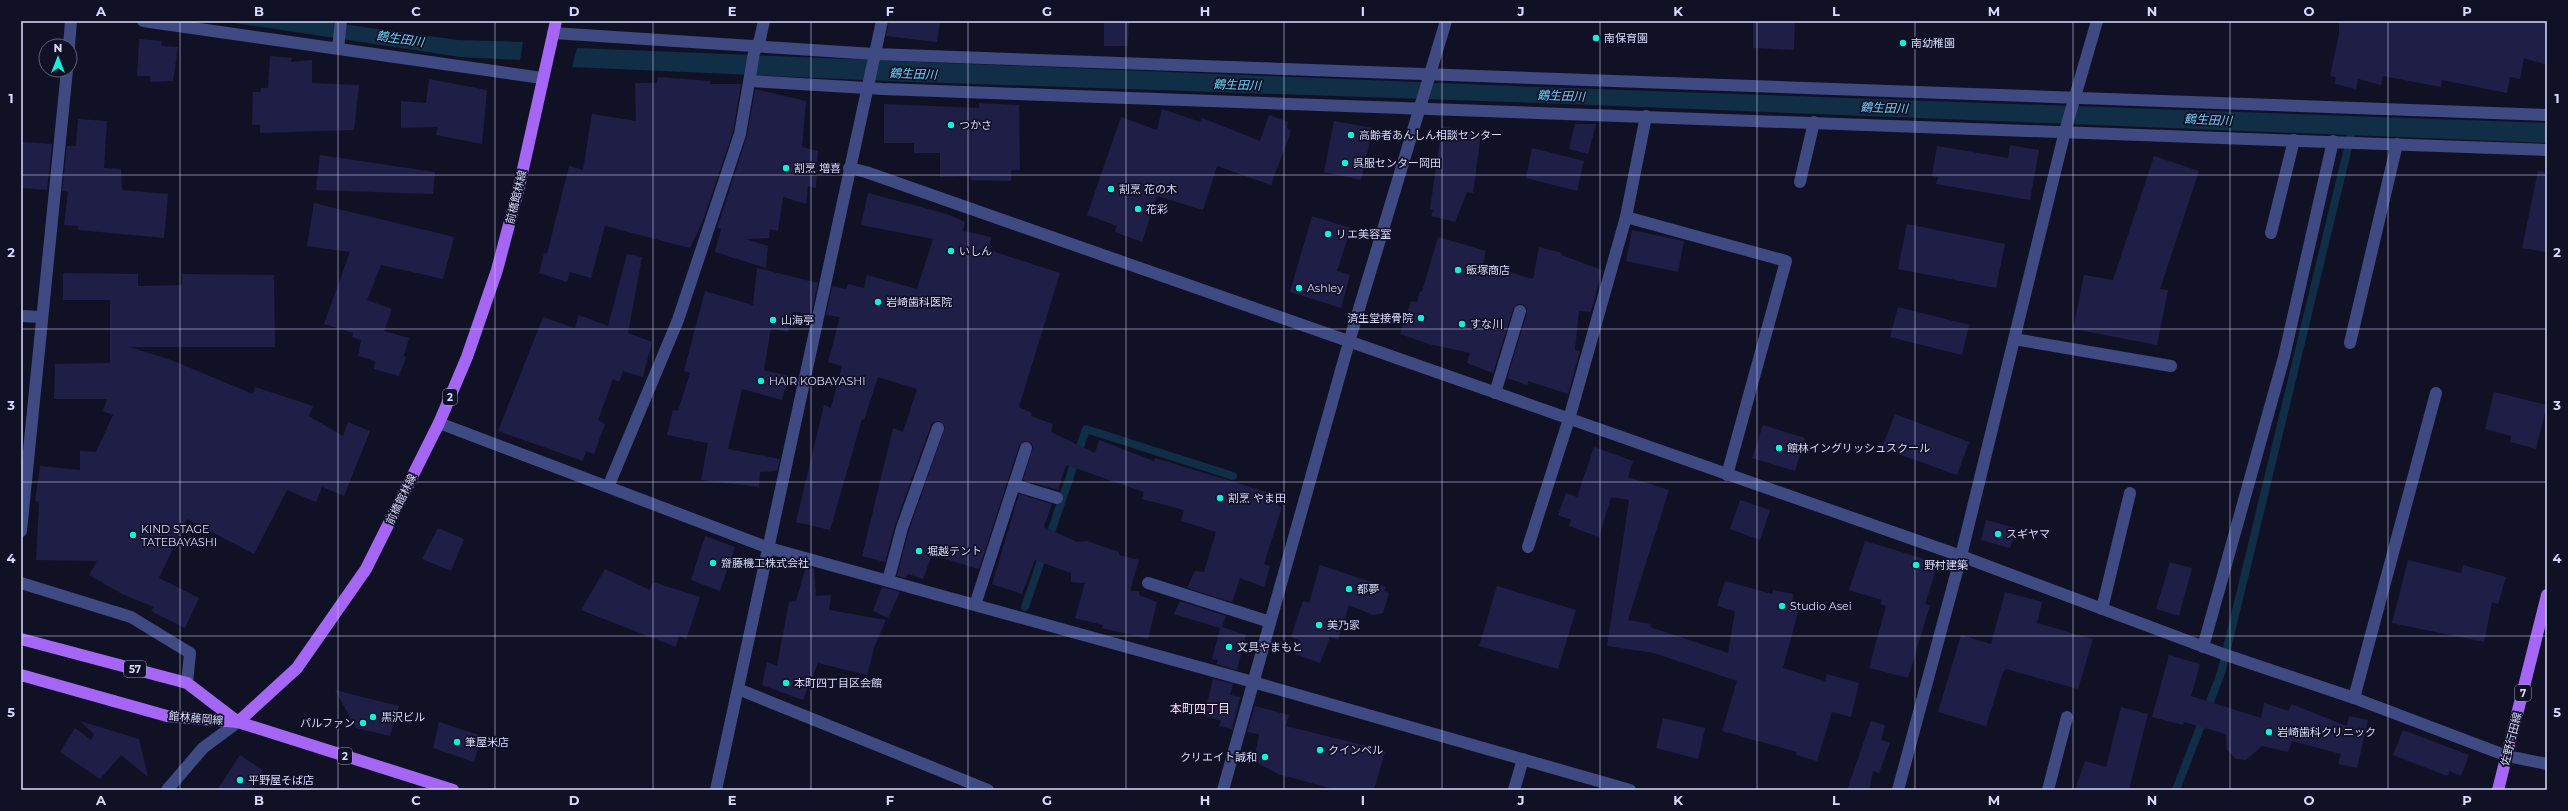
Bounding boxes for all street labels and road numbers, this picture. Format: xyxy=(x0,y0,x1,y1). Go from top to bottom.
street label: 前橋館林線 xyxy=(503,169,529,225)
road number: 2 xyxy=(443,389,457,405)
street label: 前橋館林線 xyxy=(383,471,419,527)
road number: 57 xyxy=(124,661,146,677)
road number: 7 xyxy=(2515,685,2531,701)
street label: 館林藤岡線 xyxy=(168,709,224,727)
street label: 佐野行田線 xyxy=(2498,711,2524,767)
road number: 2 xyxy=(338,748,352,764)

